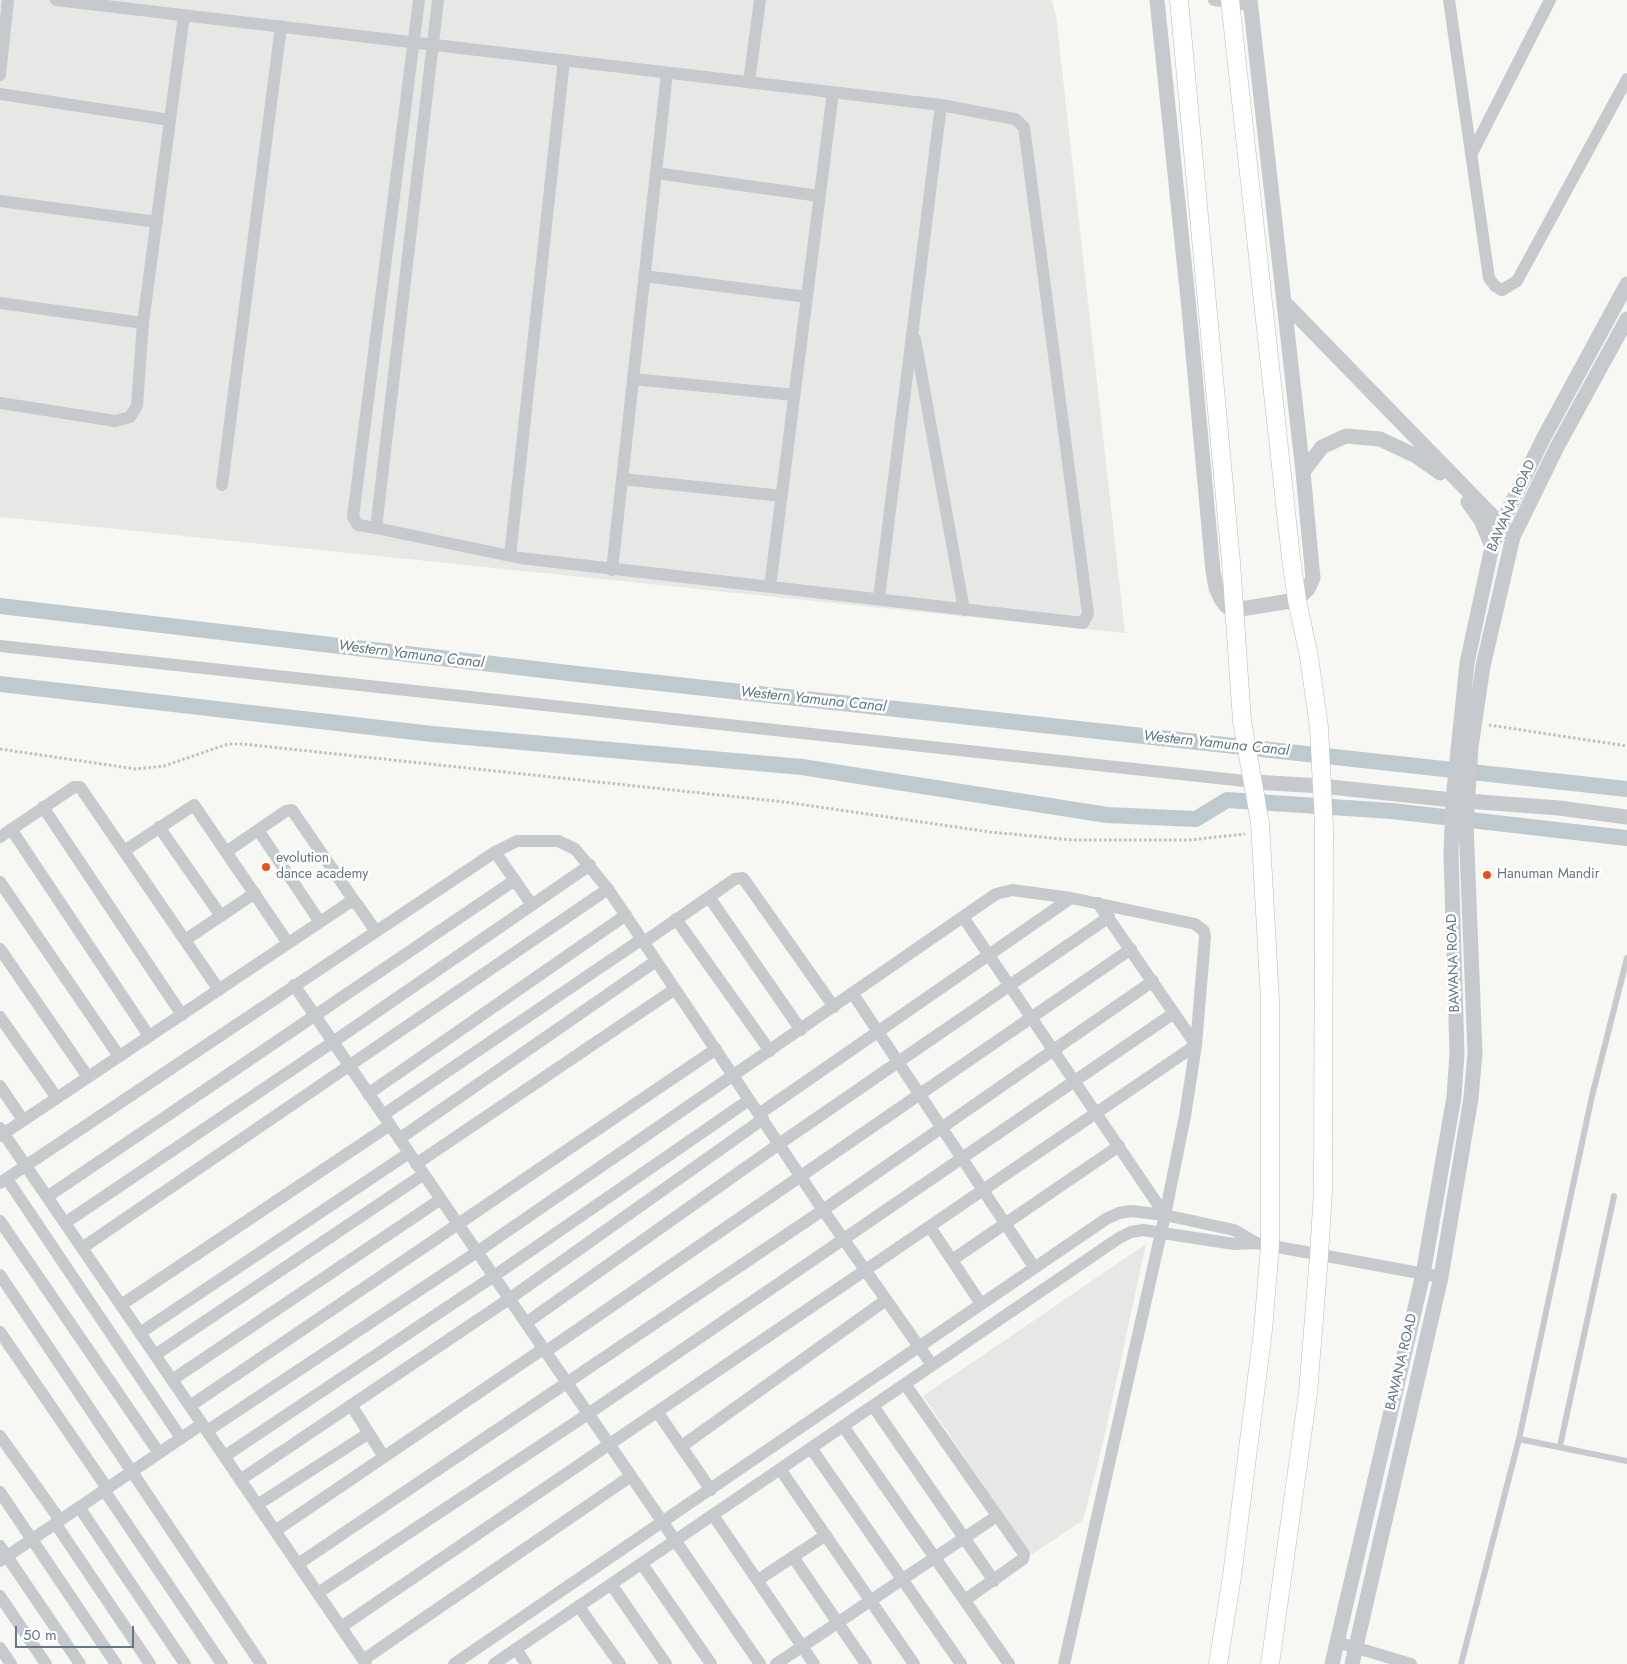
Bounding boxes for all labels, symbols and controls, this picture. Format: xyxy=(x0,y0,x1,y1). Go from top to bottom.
street label: BAWANA ROAD xyxy=(1484,458,1540,554)
water label: Western Yamuna Canal xyxy=(337,637,485,673)
water label: Western Yamuna Canal xyxy=(739,683,887,717)
water label: Western Yamuna Canal xyxy=(1142,727,1290,761)
place label: evolution dance academy xyxy=(276,851,369,884)
marker: evolution dance academy xyxy=(260,861,272,873)
place label: Hanuman Mandir xyxy=(1497,867,1599,883)
marker: Hanuman Mandir xyxy=(1481,869,1493,881)
street label: BAWANA ROAD xyxy=(1444,913,1464,1013)
street label: BAWANA ROAD xyxy=(1383,1312,1421,1412)
scale bar xyxy=(18,1616,136,1648)
text: 50 m xyxy=(23,1624,57,1646)

